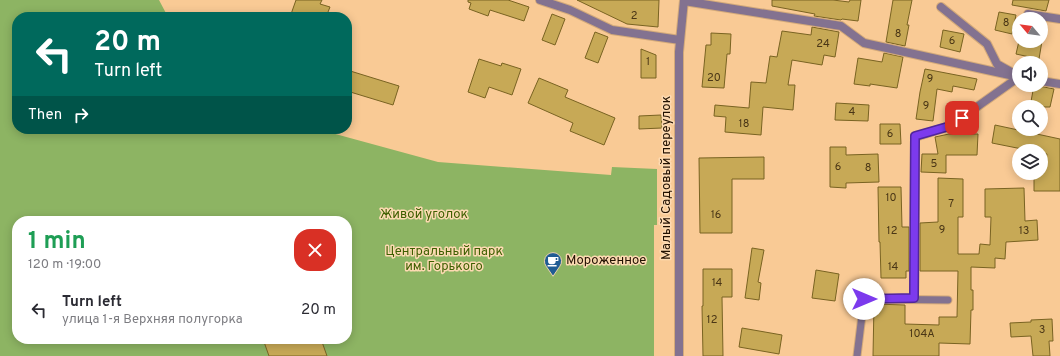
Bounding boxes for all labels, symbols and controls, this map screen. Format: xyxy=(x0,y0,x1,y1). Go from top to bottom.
house number: 2 xyxy=(631,9,637,23)
north arrow xyxy=(1012,12,1048,48)
map controls xyxy=(1012,12,1048,180)
house number: 8 xyxy=(1003,16,1009,30)
text: 20 m xyxy=(94,25,161,61)
house number: 8 xyxy=(895,27,901,41)
icon: left xyxy=(28,28,80,80)
house number: 6 xyxy=(949,34,955,48)
house number: 24 xyxy=(816,37,830,51)
house number: 1 xyxy=(646,55,650,69)
button: sound xyxy=(1012,56,1048,92)
text: Turn left xyxy=(94,60,162,83)
house number: 20 xyxy=(707,71,721,85)
house number: 9 xyxy=(927,72,933,86)
street label: Малый Садовый переулок xyxy=(659,96,675,260)
house number: 9 xyxy=(923,99,929,113)
button: search xyxy=(1012,100,1048,136)
pin xyxy=(945,101,979,135)
icon: right xyxy=(70,104,92,126)
house number: 4 xyxy=(849,105,856,119)
text: Then xyxy=(28,106,62,125)
icon: arrive xyxy=(951,107,973,129)
house number: 18 xyxy=(739,117,749,131)
house number: 6 xyxy=(887,127,893,141)
button: layers xyxy=(1012,144,1048,180)
house number: 5 xyxy=(931,157,938,171)
house number: 6 xyxy=(835,160,841,174)
house number: 8 xyxy=(865,161,871,175)
house number: 10 xyxy=(885,191,897,205)
house number: 7 xyxy=(948,197,954,211)
park label: Живой уголок xyxy=(380,207,468,223)
house number: 16 xyxy=(711,208,721,222)
house number: 9 xyxy=(939,223,945,237)
house number: 12 xyxy=(887,224,897,238)
house number: 13 xyxy=(1019,224,1029,238)
text: 1 min xyxy=(28,227,86,257)
button: close xyxy=(294,229,336,271)
park label: Центральный парк им. Горького xyxy=(385,244,503,275)
cafe icon: Мороженное xyxy=(543,251,563,276)
place label: Мороженное xyxy=(566,253,646,269)
text: 120 m · 19:00 xyxy=(28,257,101,273)
house number: 14 xyxy=(888,260,899,274)
house number: 14 xyxy=(712,276,723,290)
position arrow xyxy=(843,278,885,320)
text: Turn left xyxy=(62,293,122,312)
icon: left xyxy=(28,299,50,321)
text: 20 m xyxy=(301,301,336,320)
text: улица 1-я Верхняя полугорка xyxy=(62,312,243,328)
house number: 12 xyxy=(707,313,717,327)
house number: 3 xyxy=(1039,323,1045,337)
house number: 104А xyxy=(909,327,935,341)

